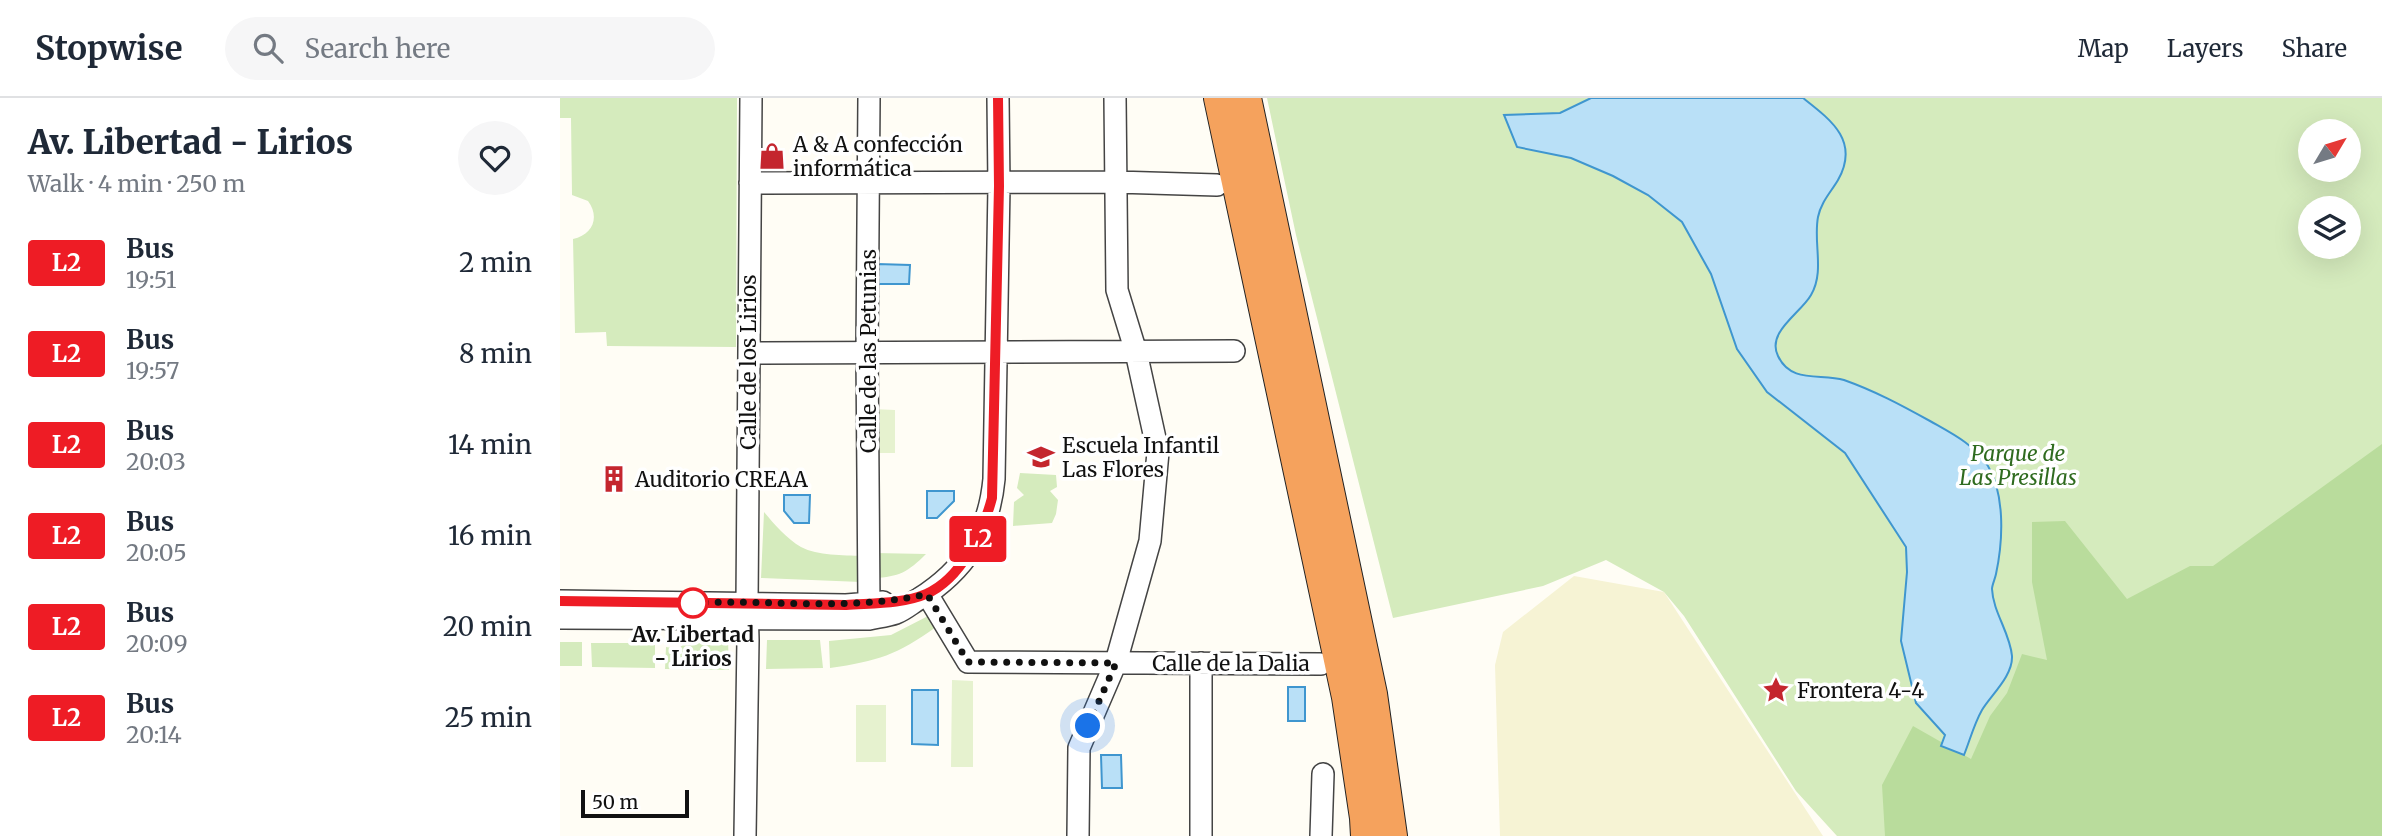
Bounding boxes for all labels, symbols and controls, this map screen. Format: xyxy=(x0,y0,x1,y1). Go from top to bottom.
search box xyxy=(225,17,715,80)
text: Stopwise xyxy=(35,28,183,69)
icon: search xyxy=(249,29,287,67)
text: Search here xyxy=(305,32,450,65)
text: Map xyxy=(2078,33,2129,64)
text: Layers xyxy=(2167,33,2243,64)
text: Share xyxy=(2281,33,2347,64)
north arrow xyxy=(2298,119,2361,182)
map controls xyxy=(2298,119,2361,259)
button: heart xyxy=(458,121,532,195)
text: Av. Libertad - Lirios xyxy=(28,122,353,163)
place label: A & A confección informática xyxy=(792,131,963,182)
shop icon: A & A confección informática xyxy=(757,141,787,171)
text: Walk · 4 min · 250 m xyxy=(28,169,245,198)
button: layers xyxy=(2298,196,2361,259)
text: Bus xyxy=(126,232,174,265)
text: 2 min xyxy=(459,246,532,279)
text: L2 xyxy=(52,247,81,278)
street label: Calle de las Petunias xyxy=(855,249,882,453)
text: 19:51 xyxy=(126,265,177,294)
street label: Calle de los Lirios xyxy=(735,274,762,450)
text: Bus xyxy=(126,323,174,356)
text: 8 min xyxy=(459,337,532,370)
text: L2 xyxy=(52,338,81,369)
text: 19:57 xyxy=(126,356,179,385)
text: Bus xyxy=(126,414,174,447)
text: 14 min xyxy=(448,428,532,461)
text: L2 xyxy=(52,429,81,460)
place label: Escuela Infantil Las Flores xyxy=(1062,432,1220,483)
park label: Parque de Las Presillas xyxy=(1959,440,2077,491)
school or university icon: Escuela Infantil Las Flores xyxy=(1026,442,1056,472)
text: 20:03 xyxy=(126,447,186,476)
building icon: Auditorio CREAA xyxy=(599,464,629,494)
place label: Auditorio CREAA xyxy=(634,466,808,493)
text: Bus xyxy=(126,505,174,538)
line badge: L2 xyxy=(946,516,1010,562)
text: 16 min xyxy=(448,519,532,552)
text: L2 xyxy=(52,520,81,551)
text: L2 xyxy=(963,523,993,554)
text: 20:05 xyxy=(126,538,187,567)
marker: Av. Libertad - Lirios xyxy=(678,588,708,618)
text: Bus xyxy=(126,596,174,629)
text: 20 min xyxy=(443,610,532,643)
text: L2 xyxy=(52,611,81,642)
place label: Av. Libertad - Lirios xyxy=(631,621,754,672)
text: 20:09 xyxy=(126,629,188,658)
street label: Calle de la Dalia xyxy=(1152,650,1310,677)
place icon: Frontera 4-4 xyxy=(1761,675,1791,705)
place label: Frontera 4-4 xyxy=(1797,677,1924,704)
text: Bus xyxy=(126,687,174,720)
text: 25 min xyxy=(445,701,532,734)
text: L2 xyxy=(52,702,81,733)
your location xyxy=(1070,708,1105,743)
text: 20:14 xyxy=(126,720,182,749)
scale bar xyxy=(581,787,690,819)
text: 50 m xyxy=(592,790,638,814)

